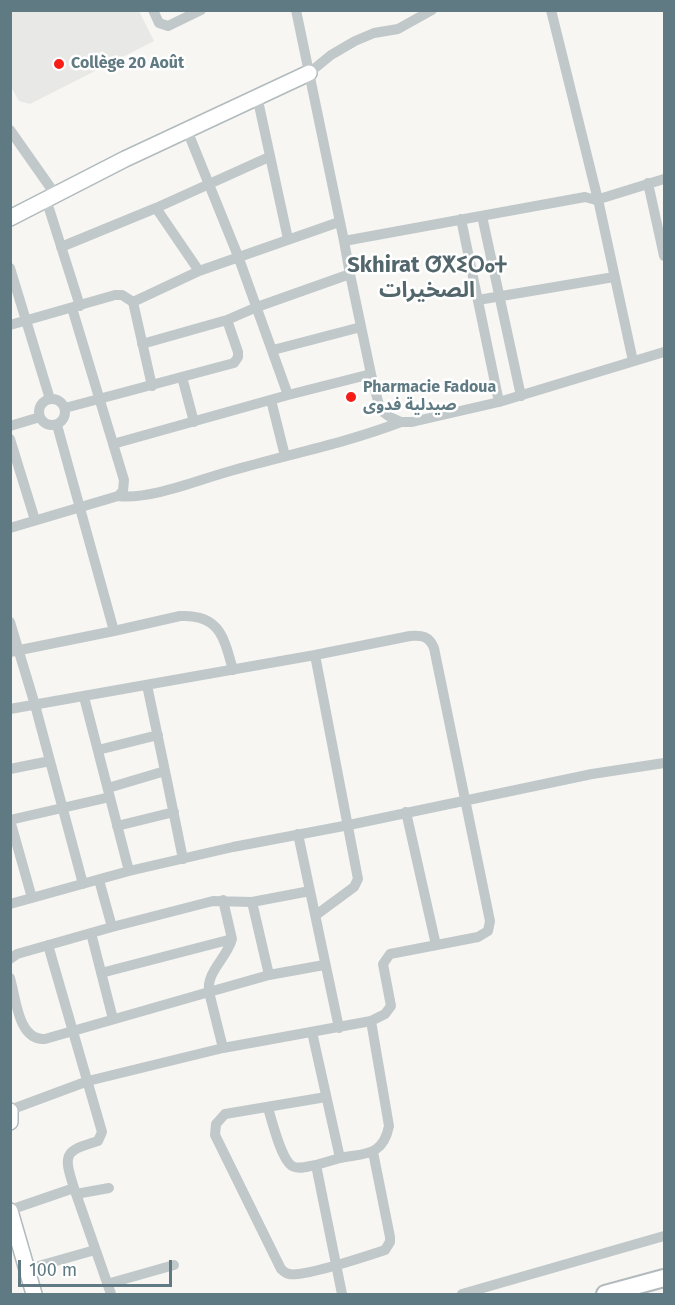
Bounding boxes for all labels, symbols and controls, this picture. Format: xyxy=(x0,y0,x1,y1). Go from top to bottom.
place label: Collège 20 Août xyxy=(71,54,184,74)
marker: Collège 20 Août xyxy=(52,57,66,71)
district label: Skhirat ⵚⵅⵉⵔⴰⵜ الصخيرات xyxy=(347,253,507,304)
place label: Pharmacie Fadoua صيدلية فدوى xyxy=(363,378,496,416)
marker: Pharmacie Fadoua صيدلية فدوى xyxy=(344,390,358,404)
scale bar xyxy=(21,1248,176,1286)
text: 100 m xyxy=(29,1259,77,1281)

